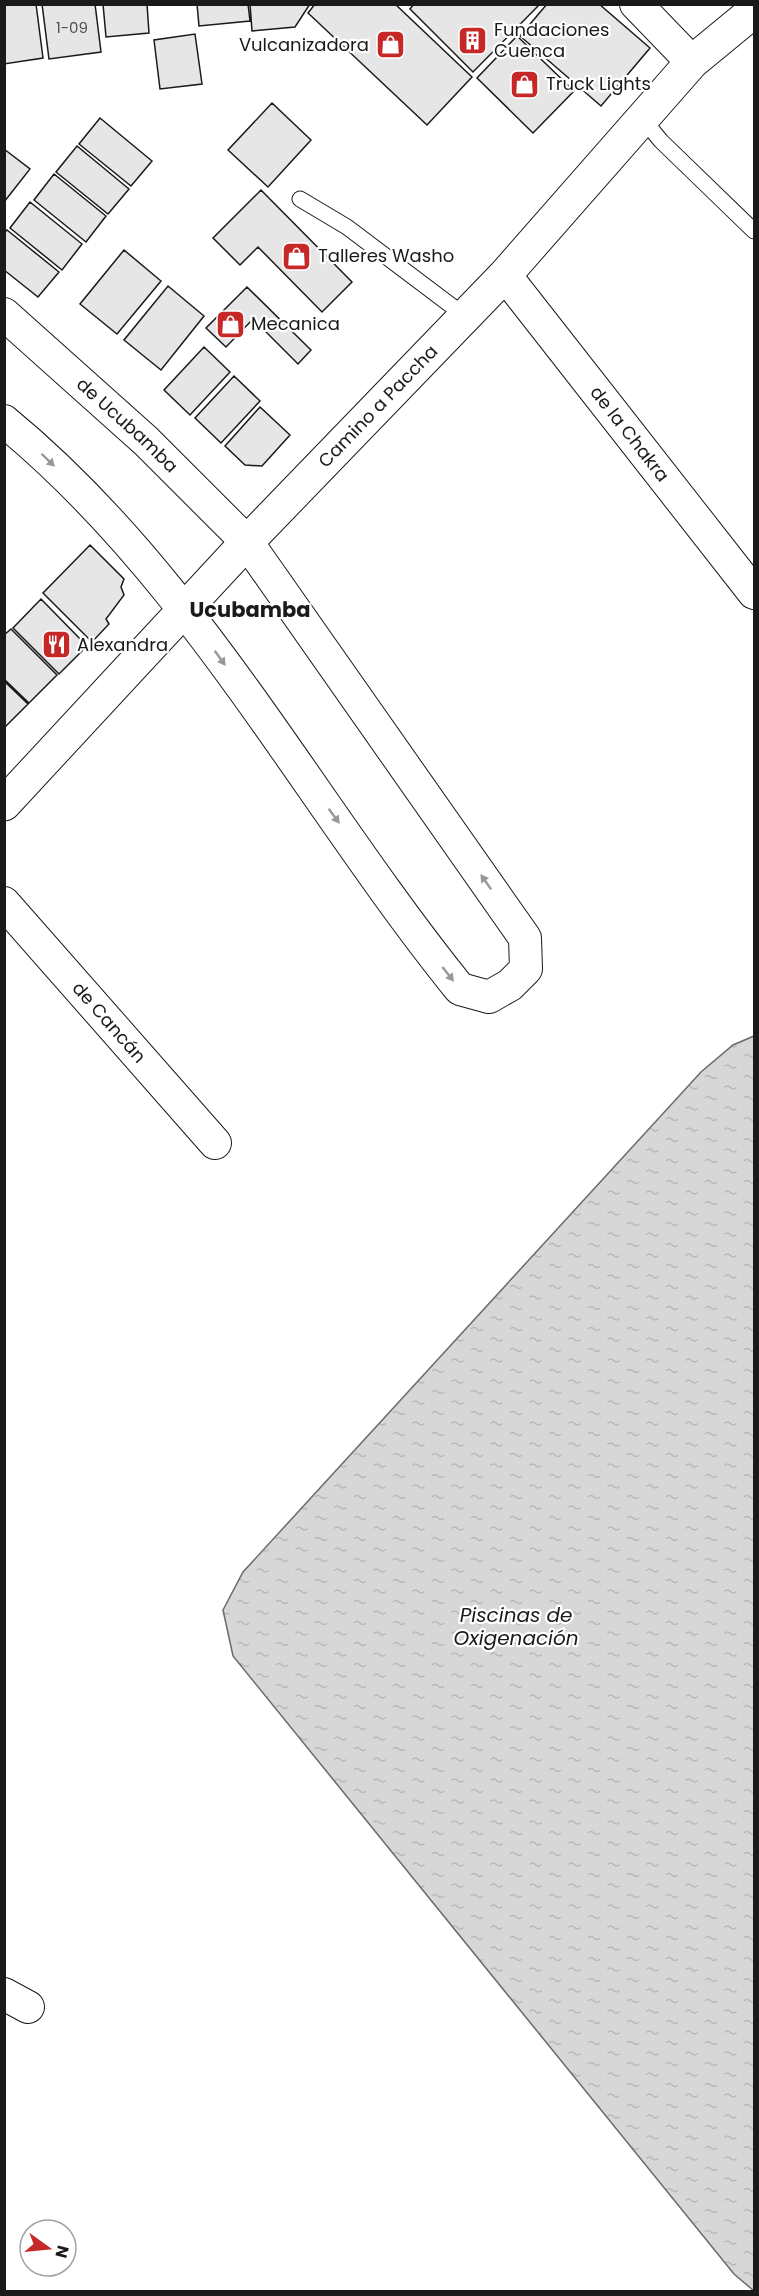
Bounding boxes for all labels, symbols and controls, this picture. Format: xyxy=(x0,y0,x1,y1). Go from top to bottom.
house number: 1-09 xyxy=(56,17,88,38)
place label: Fundaciones Cuenca xyxy=(494,17,609,63)
building icon: Fundaciones Cuenca xyxy=(457,24,489,56)
shop icon: Vulcanizadora xyxy=(374,29,406,61)
place label: Vulcanizadora xyxy=(239,32,369,57)
shop icon: Truck Lights xyxy=(509,68,541,100)
place label: Truck Lights xyxy=(546,71,651,96)
shop icon: Talleres Washo xyxy=(281,240,313,272)
place label: Talleres Washo xyxy=(318,243,454,268)
shop icon: Mecanica xyxy=(214,308,246,340)
place label: Mecanica xyxy=(251,311,340,336)
street label: Camino a Paccha xyxy=(312,339,443,473)
street label: de Ucubamba xyxy=(71,372,184,478)
street label: de la Chakra xyxy=(585,381,675,487)
one-way arrow xyxy=(41,453,56,467)
district label: Ucubamba xyxy=(190,595,310,624)
restaurant icon: Alexandra xyxy=(40,629,72,661)
place label: Alexandra xyxy=(77,632,168,657)
one-way arrow xyxy=(214,650,226,666)
one-way arrow xyxy=(328,808,340,824)
one-way arrow xyxy=(480,874,492,890)
one-way arrow xyxy=(442,967,454,982)
street label: de Cancán xyxy=(67,976,152,1068)
water label: Piscinas de Oxigenación xyxy=(453,1601,579,1652)
north arrow xyxy=(18,2218,78,2278)
text: N xyxy=(49,2243,75,2261)

